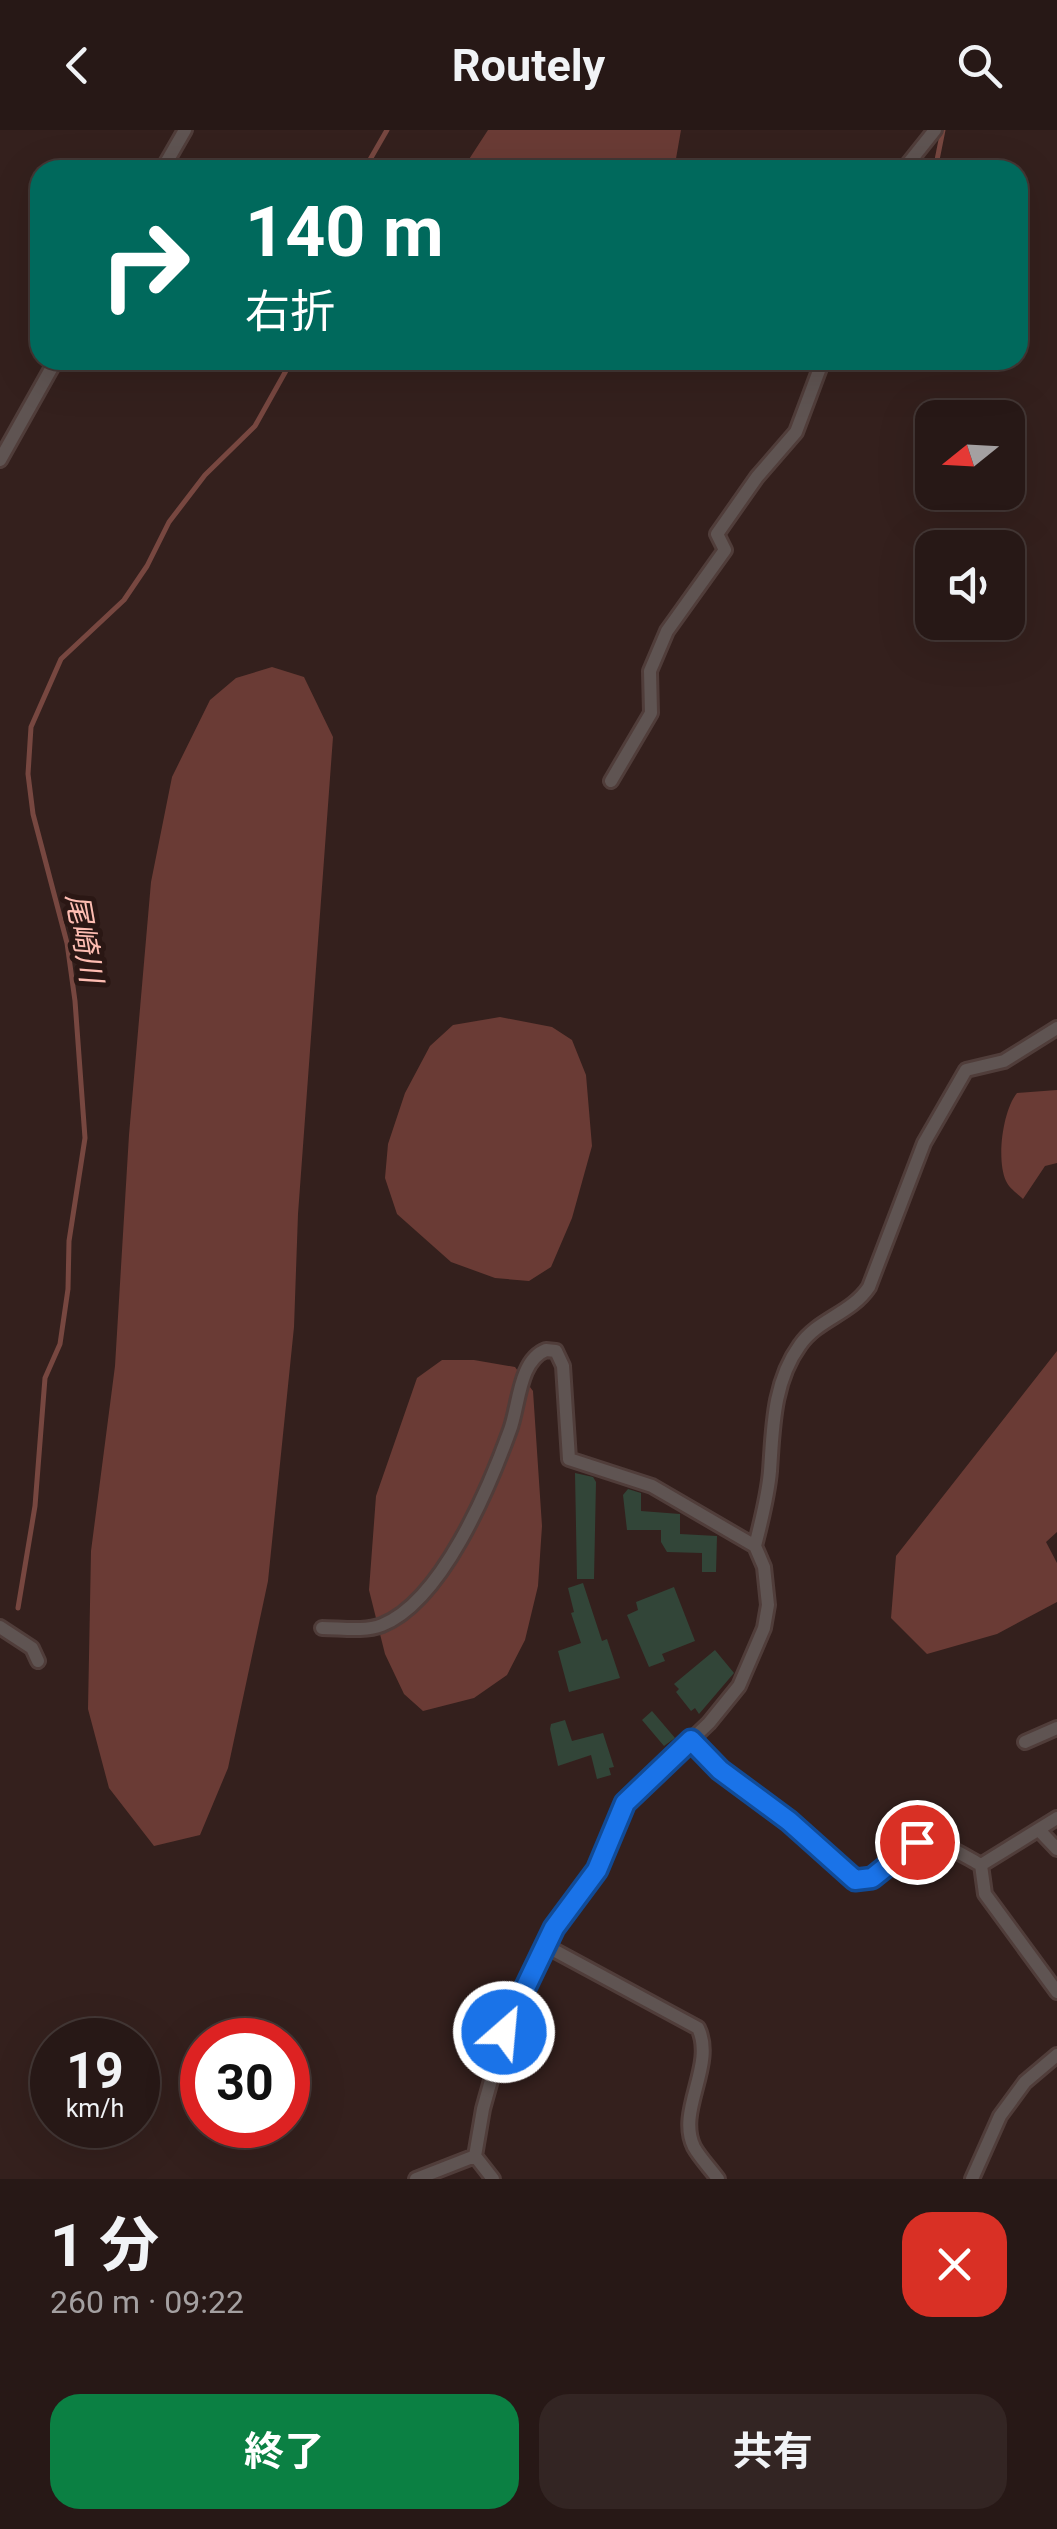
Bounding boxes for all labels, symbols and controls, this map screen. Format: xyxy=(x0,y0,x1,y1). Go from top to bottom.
icon: back xyxy=(50,38,105,93)
icon: search xyxy=(952,38,1007,93)
text: Routely xyxy=(452,39,605,92)
text: 140 m xyxy=(245,191,444,273)
icon: right xyxy=(80,200,210,330)
text: 右折 xyxy=(245,285,335,338)
north arrow xyxy=(915,400,1025,510)
map controls xyxy=(915,400,1025,640)
button: sound xyxy=(915,530,1025,640)
water label: 尾崎川 xyxy=(59,891,110,988)
pin xyxy=(875,1800,960,1885)
icon: arrive xyxy=(890,1815,945,1870)
position arrow xyxy=(452,1980,556,2084)
speed limit sign: 30 xyxy=(180,2018,310,2148)
text: 19 xyxy=(66,2042,124,2100)
text: km/h xyxy=(66,2094,124,2123)
text: 1 分 xyxy=(50,2210,159,2281)
button: close xyxy=(902,2212,1007,2317)
text: 260 m · 09:22 xyxy=(50,2283,244,2321)
button: 終了 xyxy=(50,2394,519,2509)
button: 共有 xyxy=(539,2394,1007,2509)

